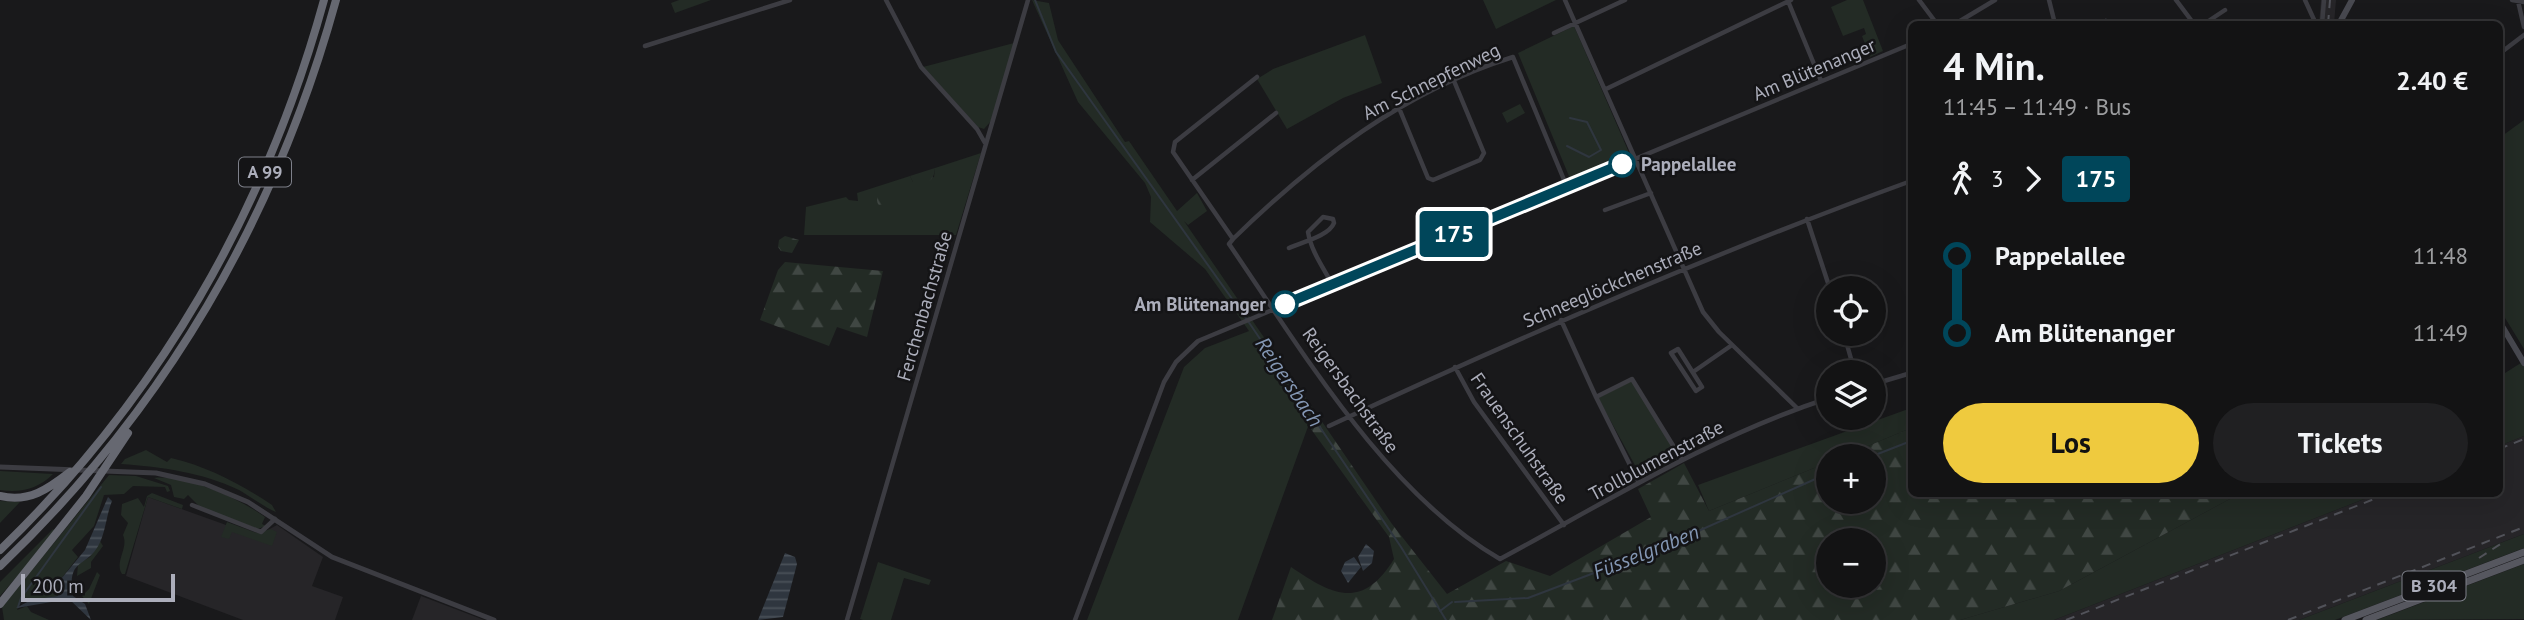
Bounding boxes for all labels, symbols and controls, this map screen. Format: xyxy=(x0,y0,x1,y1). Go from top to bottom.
street label: Am Blütenanger xyxy=(1749,32,1879,106)
street label: Am Schnepfenweg xyxy=(1358,37,1504,125)
text: 4 Min. xyxy=(1943,41,2045,90)
text: 2.40 € xyxy=(2396,64,2468,97)
text: 11:45 – 11:49 · Bus xyxy=(1943,92,2131,121)
marker: Pappelallee xyxy=(1609,151,1635,177)
place label: Pappelallee xyxy=(1641,152,1736,176)
road number: A 99 xyxy=(239,158,291,187)
icon: walk xyxy=(1943,160,1981,198)
icon: forward xyxy=(2014,160,2052,198)
text: 175 xyxy=(2076,163,2116,194)
text: 3 xyxy=(1991,164,2004,193)
line badge: 175 xyxy=(1414,211,1494,257)
text: 175 xyxy=(1434,218,1474,249)
street label: Ferchenbachstraße xyxy=(891,228,957,384)
street label: Schneeglöckchenstraße xyxy=(1519,235,1705,333)
text: Pappelallee xyxy=(1995,239,2125,272)
text: 11:48 xyxy=(2413,241,2468,270)
map controls xyxy=(1816,276,1886,598)
button: locate xyxy=(1816,276,1886,346)
marker: Am Blütenanger xyxy=(1272,291,1298,317)
place label: Am Blütenanger xyxy=(1135,292,1266,316)
text: Am Blütenanger xyxy=(1995,316,2175,349)
text: 11:49 xyxy=(2413,318,2468,347)
street label: Reigersbachstraße xyxy=(1297,323,1405,457)
water label: Reigersbach xyxy=(1249,332,1329,432)
button: layers xyxy=(1816,360,1886,430)
street label: Frauenschuhstraße xyxy=(1466,368,1574,508)
button: Los xyxy=(1943,403,2199,483)
button: Tickets xyxy=(2213,403,2468,483)
street label: Trollblumenstraße xyxy=(1585,414,1727,506)
button: + xyxy=(1816,444,1886,514)
water label: Füsselgraben xyxy=(1589,518,1703,585)
button: − xyxy=(1816,528,1886,598)
scale bar xyxy=(21,571,175,603)
road number: B 304 xyxy=(2402,572,2466,600)
text: 200 m xyxy=(32,574,84,598)

